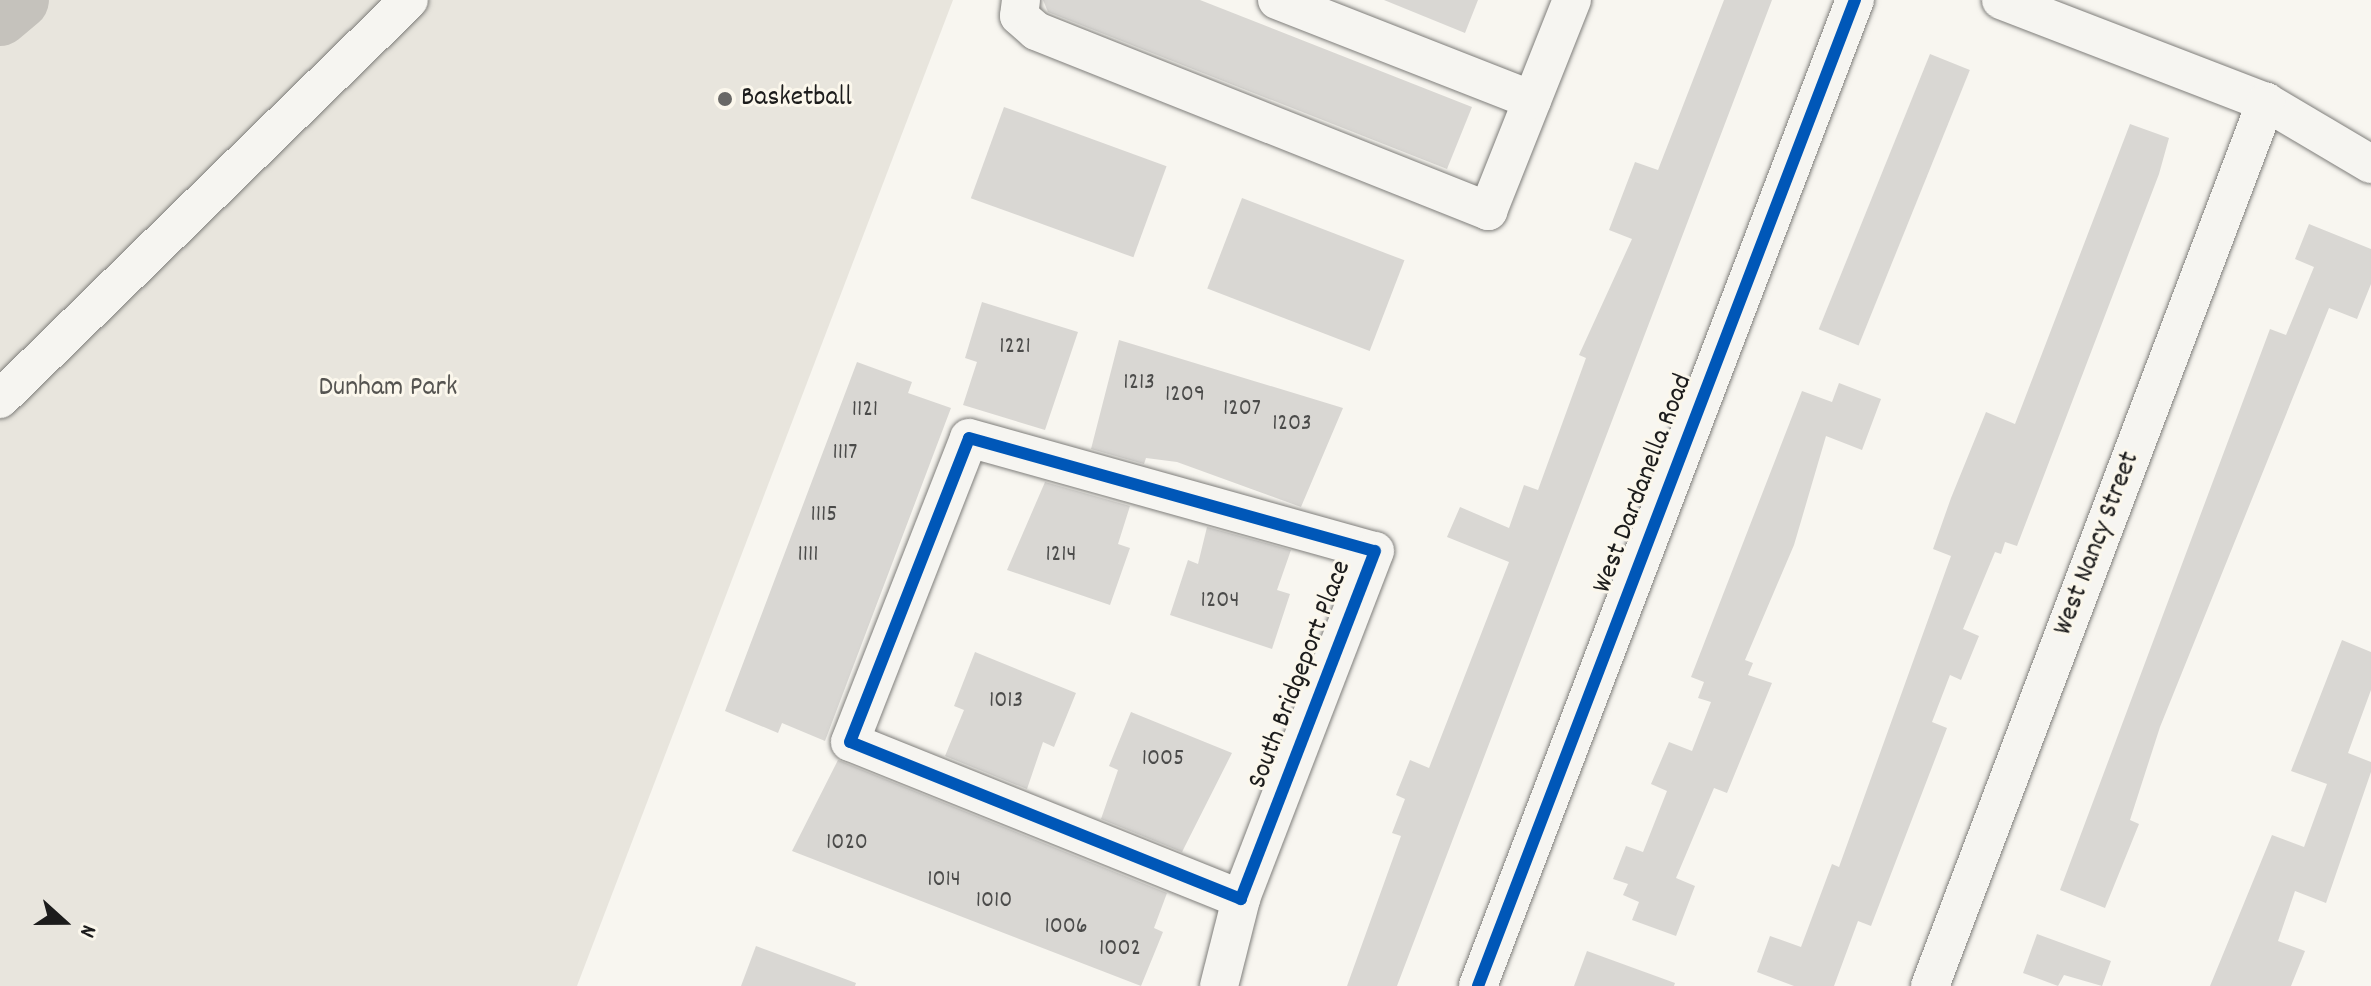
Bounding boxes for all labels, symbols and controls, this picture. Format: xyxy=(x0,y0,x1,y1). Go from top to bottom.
place label: Basketball xyxy=(741,82,852,116)
marker: Basketball xyxy=(716,90,734,108)
house number: 1221 xyxy=(999,334,1031,362)
house number: 1213 xyxy=(1123,370,1155,398)
street label: West Dardanella Road xyxy=(1587,370,1701,598)
park label: Dunham Park xyxy=(319,372,457,406)
house number: 1209 xyxy=(1165,382,1205,410)
house number: 1207 xyxy=(1223,396,1261,424)
house number: 1121 xyxy=(852,397,878,425)
house number: 1203 xyxy=(1272,411,1312,439)
house number: 1117 xyxy=(833,440,857,468)
street label: West Nancy Street xyxy=(2048,447,2148,641)
house number: 1115 xyxy=(811,502,837,530)
house number: 1111 xyxy=(797,542,819,570)
house number: 1214 xyxy=(1046,542,1076,570)
street label: South Bridgeport Place xyxy=(1242,556,1360,794)
house number: 1204 xyxy=(1201,588,1239,616)
house number: 1013 xyxy=(989,688,1023,716)
house number: 1005 xyxy=(1142,746,1184,774)
house number: 1020 xyxy=(826,830,868,858)
house number: 1014 xyxy=(927,867,961,895)
north arrow xyxy=(24,882,104,962)
house number: 1010 xyxy=(976,888,1012,916)
house number: 1006 xyxy=(1044,914,1088,942)
text: N xyxy=(70,920,103,941)
house number: 1002 xyxy=(1099,936,1141,964)

